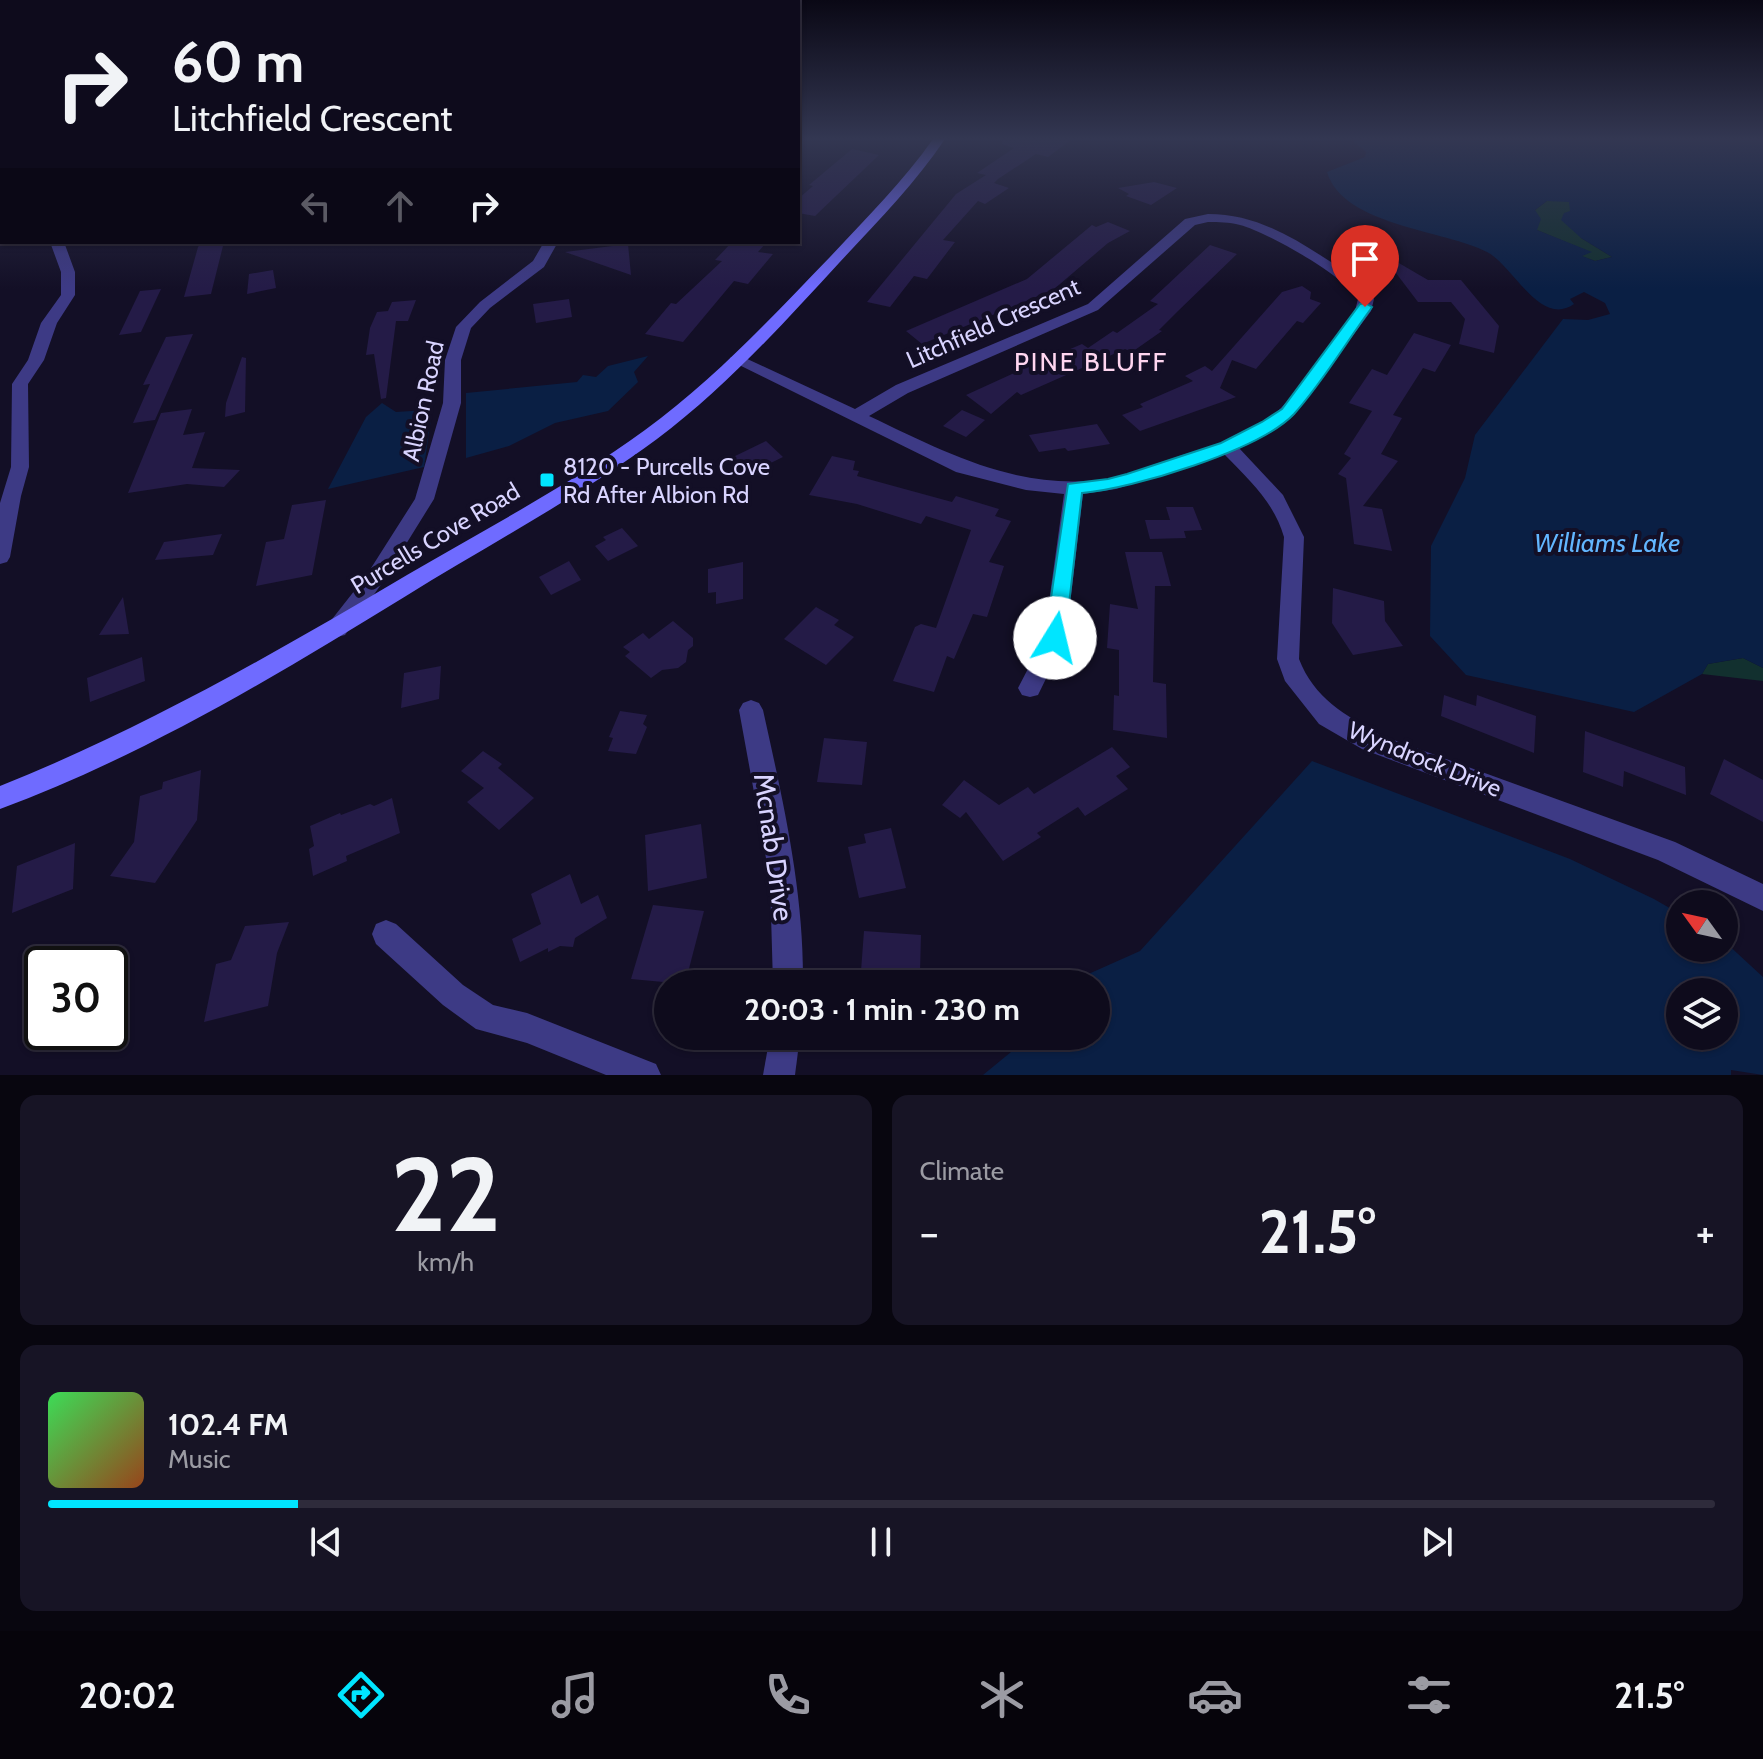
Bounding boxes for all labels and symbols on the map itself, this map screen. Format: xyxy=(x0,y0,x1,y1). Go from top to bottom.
pin xyxy=(1331,225,1399,307)
street label: Litchfield Crescent xyxy=(902,272,1084,374)
street label: Albion Road xyxy=(396,338,450,464)
district label: PINE BLUFF xyxy=(1014,346,1168,378)
place label: 8120 - Purcells Cove Rd After Albion Rd xyxy=(563,452,770,509)
marker: 8120 - Purcells Cove Rd After Albion Rd xyxy=(538,471,556,489)
street label: Purcells Cove Road xyxy=(345,476,525,600)
water label: Williams Lake xyxy=(1534,527,1680,559)
position arrow xyxy=(1013,596,1097,680)
street label: Wyndrock Drive xyxy=(1344,715,1506,803)
street label: Mcnab Drive xyxy=(747,771,801,923)
north arrow xyxy=(1666,890,1738,962)
speed limit sign: 30 xyxy=(24,946,128,1050)

